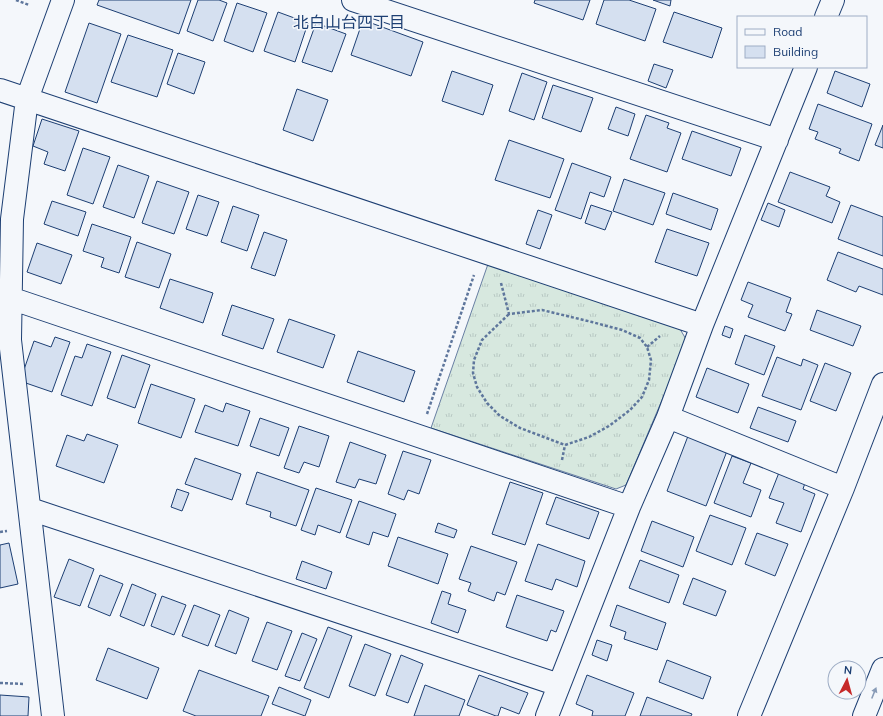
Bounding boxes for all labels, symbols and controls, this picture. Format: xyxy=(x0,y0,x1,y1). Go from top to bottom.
district label: 北白山台四丁目 xyxy=(293,12,405,32)
legend xyxy=(737,16,867,68)
text: Road xyxy=(773,24,802,39)
text: Building xyxy=(773,44,818,59)
north arrow xyxy=(827,660,867,700)
text: N xyxy=(843,663,853,677)
one-way arrow xyxy=(871,686,877,698)

